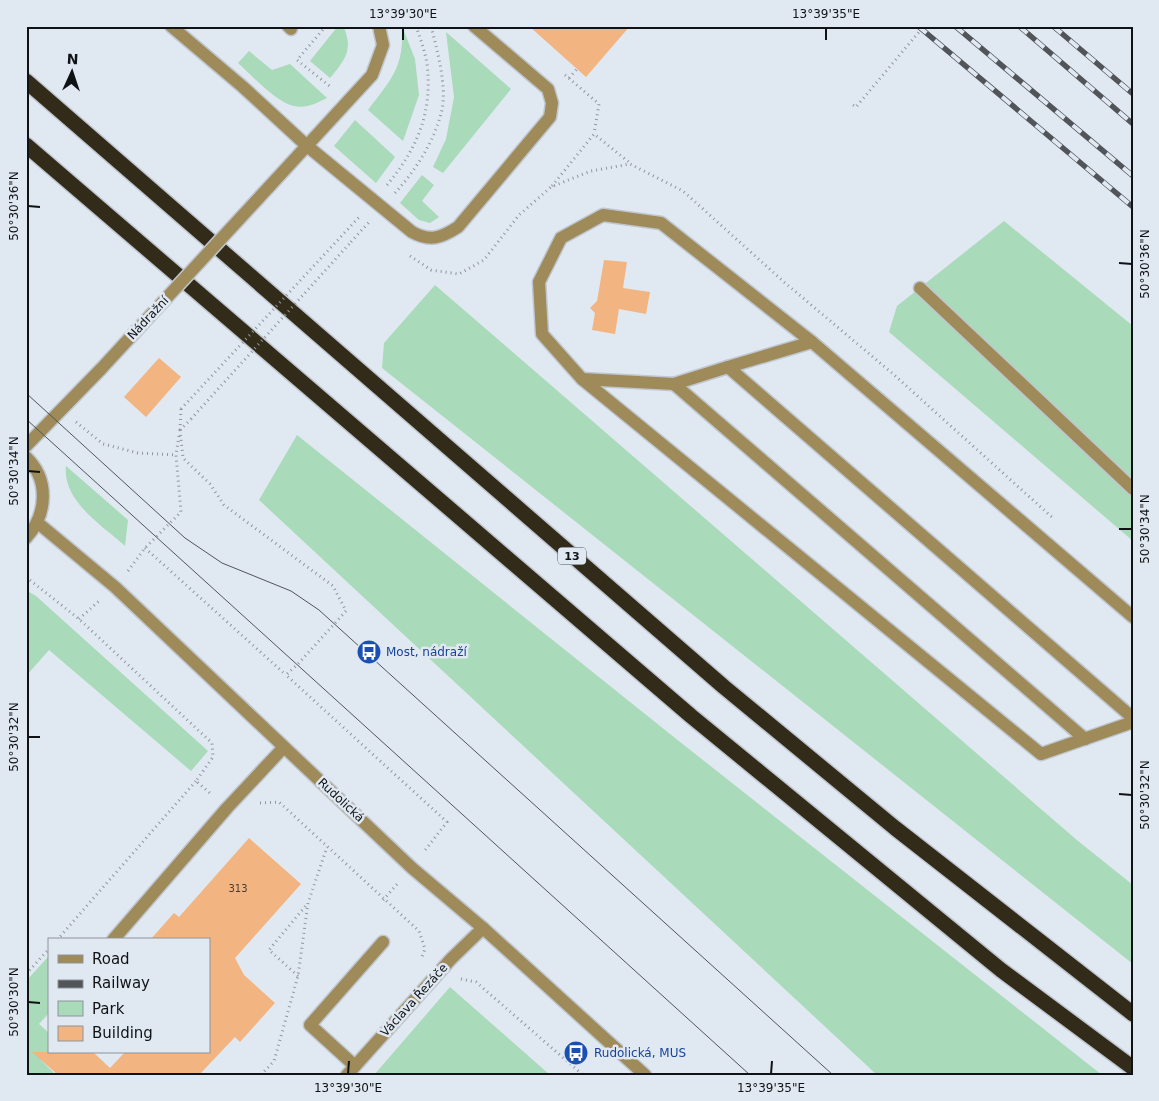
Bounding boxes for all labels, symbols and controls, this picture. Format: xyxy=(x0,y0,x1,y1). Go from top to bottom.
text: 13°39'30"E xyxy=(369,7,437,21)
text: 13°39'35"E xyxy=(792,7,860,21)
north arrow xyxy=(48,48,98,98)
text: N xyxy=(66,51,79,67)
text: 50°30'36"N xyxy=(7,171,21,241)
text: 50°30'36"N xyxy=(1138,229,1152,299)
street label: Nádražní xyxy=(125,293,172,342)
text: 50°30'34"N xyxy=(7,436,21,506)
text: 50°30'34"N xyxy=(1138,494,1152,564)
road number: 13 xyxy=(558,548,586,564)
bus stop icon: Most, nádraží xyxy=(356,639,382,665)
place label: Most, nádraží xyxy=(386,645,467,659)
text: 50°30'32"N xyxy=(7,702,21,772)
text: 50°30'32"N xyxy=(1138,760,1152,830)
street label: Rudolická xyxy=(315,775,367,825)
house number: 313 xyxy=(228,883,248,894)
legend xyxy=(48,938,210,1054)
text: Road xyxy=(92,950,130,968)
street label: Václava Řezáče xyxy=(377,960,450,1039)
text: 50°30'30"N xyxy=(7,967,21,1037)
text: Railway xyxy=(92,974,150,992)
text: Park xyxy=(92,1000,125,1018)
text: Building xyxy=(92,1024,153,1042)
bus stop icon: Rudolická, MUS xyxy=(563,1040,589,1066)
place label: Rudolická, MUS xyxy=(594,1046,686,1060)
text: 13°39'30"E xyxy=(314,1081,382,1095)
text: 13°39'35"E xyxy=(737,1081,805,1095)

